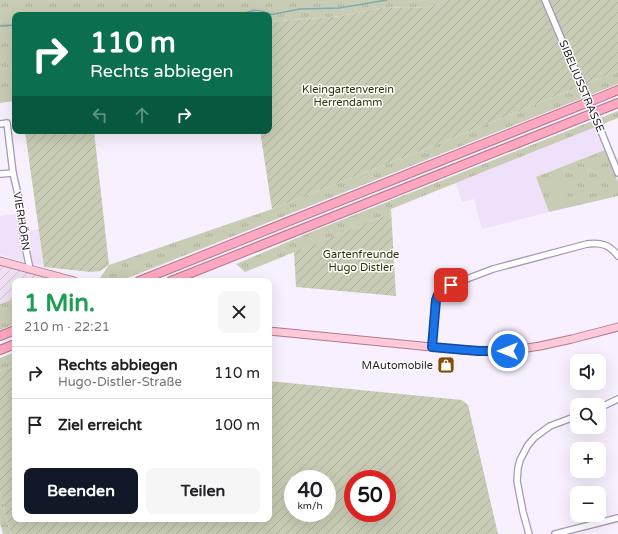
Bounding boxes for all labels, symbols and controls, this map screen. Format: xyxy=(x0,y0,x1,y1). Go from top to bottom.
text: 110 m xyxy=(90,26,176,60)
icon: right xyxy=(24,28,76,80)
street label: SIBELIUSSTRASSE xyxy=(556,38,607,134)
text: Rechts abbiegen xyxy=(90,60,234,82)
park label: Kleingartenverein Herrendamm xyxy=(302,83,394,109)
icon: left xyxy=(89,104,111,126)
icon: ahead xyxy=(131,104,153,126)
icon: right xyxy=(173,104,195,126)
street label: VIERHÖRN xyxy=(10,191,33,251)
park label: Gartenfreunde Hugo Distler xyxy=(323,248,399,274)
pin xyxy=(434,268,468,302)
icon: arrive xyxy=(440,274,462,296)
text: 1 Min. xyxy=(24,289,95,318)
button: close xyxy=(218,291,260,333)
text: 210 m · 22:21 xyxy=(24,319,110,335)
position arrow xyxy=(487,330,529,372)
map controls xyxy=(570,354,606,522)
button: sound xyxy=(570,354,606,390)
shop icon: MAutomobile xyxy=(436,355,456,375)
text: Rechts abbiegen xyxy=(58,356,178,374)
place label: MAutomobile xyxy=(361,359,433,372)
icon: right xyxy=(24,362,46,384)
text: 110 m xyxy=(214,364,260,382)
text: Hugo-Distler-Straße xyxy=(58,374,182,390)
button: search xyxy=(570,398,606,434)
icon: arrive xyxy=(24,414,46,436)
text: Ziel erreicht xyxy=(58,416,142,434)
text: 100 m xyxy=(214,416,260,434)
button: + xyxy=(570,442,606,478)
button: Beenden xyxy=(24,468,138,514)
button: Teilen xyxy=(146,468,260,514)
speed limit sign: 50 xyxy=(344,470,396,522)
text: 40 xyxy=(297,479,323,503)
button: − xyxy=(570,486,606,522)
text: km/h xyxy=(297,500,323,512)

